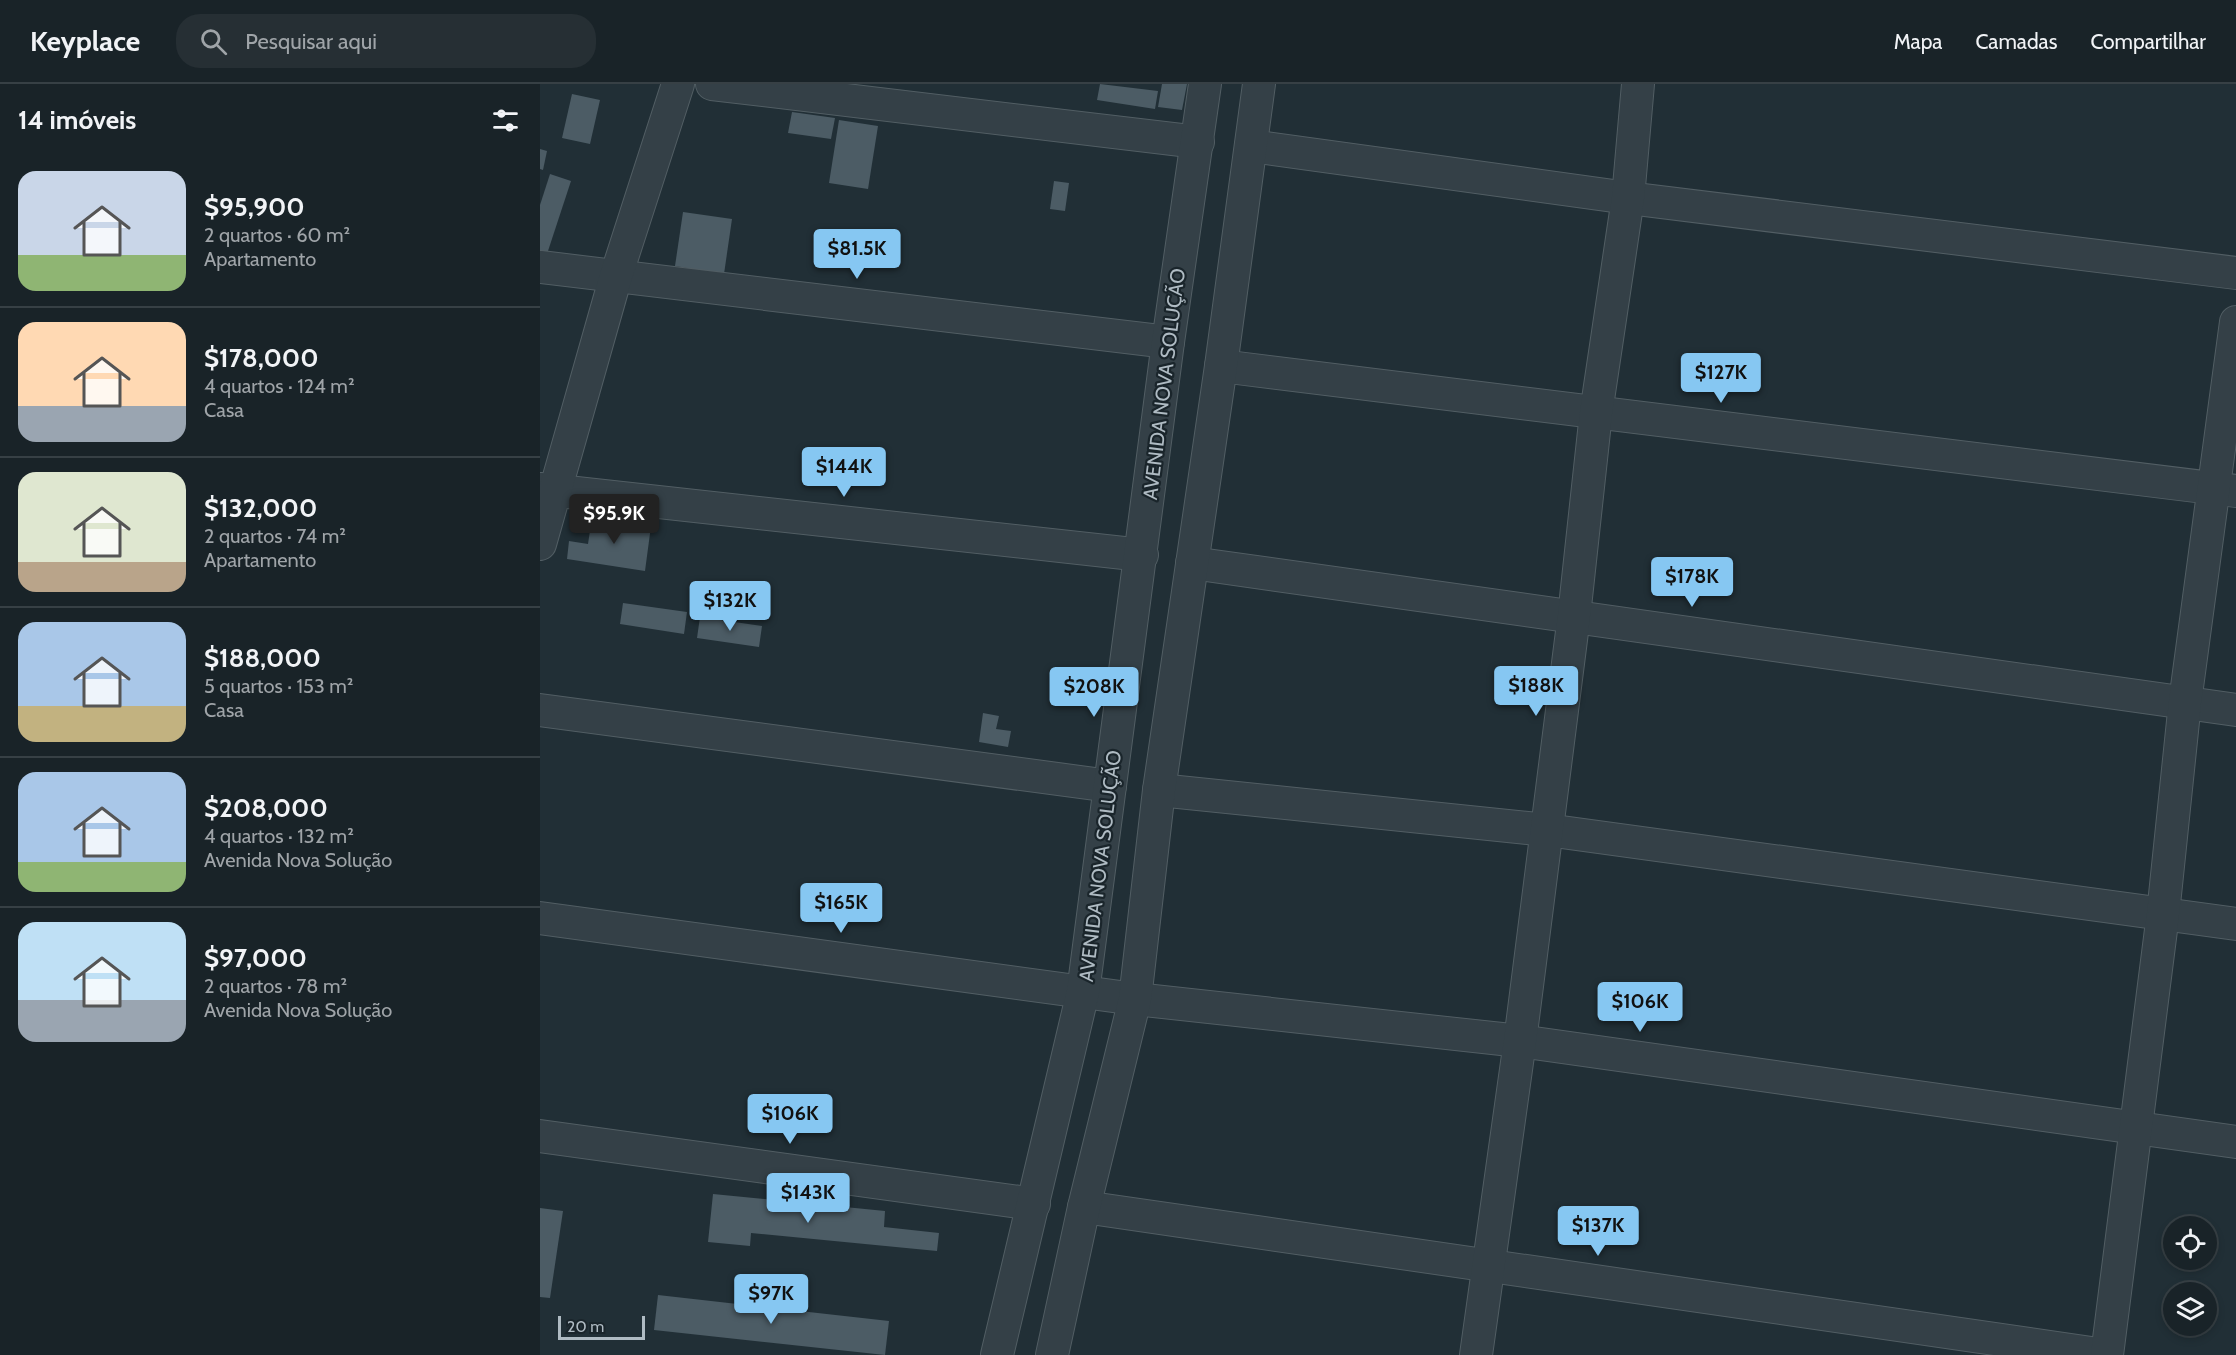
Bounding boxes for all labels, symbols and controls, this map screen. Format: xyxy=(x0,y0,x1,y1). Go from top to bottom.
search box xyxy=(176,14,596,68)
text: Keyplace xyxy=(30,24,140,58)
icon: search xyxy=(197,25,230,58)
text: Pesquisar aqui xyxy=(245,28,377,55)
text: Mapa xyxy=(1894,29,1942,54)
text: Camadas xyxy=(1975,29,2057,54)
text: Compartilhar xyxy=(2090,29,2206,54)
text: 14 imóveis xyxy=(18,104,136,136)
icon: filters xyxy=(489,104,522,137)
text: $95,900 xyxy=(204,191,305,223)
icon: home xyxy=(66,195,138,267)
text: 2 quartos · 60 m² xyxy=(204,223,350,247)
pin: $81.5K xyxy=(808,229,906,280)
text: $81.5K xyxy=(828,236,886,260)
text: Apartamento xyxy=(204,247,316,271)
street label: AVENIDA NOVA SOLUÇÃO xyxy=(1138,267,1190,501)
text: $178,000 xyxy=(204,342,319,374)
icon: home xyxy=(66,346,138,418)
pin: $127K xyxy=(1679,353,1763,404)
text: $127K xyxy=(1695,360,1747,384)
text: 4 quartos · 124 m² xyxy=(204,374,355,398)
text: Casa xyxy=(204,398,244,422)
pin: $144K xyxy=(802,447,886,498)
text: $144K xyxy=(816,454,872,478)
text: $132,000 xyxy=(204,492,317,524)
pin: $95.9K xyxy=(565,494,663,545)
icon: home xyxy=(66,496,138,568)
text: $95.9K xyxy=(583,501,645,525)
text: 2 quartos · 74 m² xyxy=(204,524,346,548)
text: Apartamento xyxy=(204,548,316,572)
pin: $178K xyxy=(1650,557,1734,608)
text: $178K xyxy=(1665,564,1719,588)
pin: $132K xyxy=(688,581,772,632)
text: $132K xyxy=(704,588,756,612)
text: $188,000 xyxy=(204,642,321,674)
icon: home xyxy=(66,646,138,718)
pin: $188K xyxy=(1494,666,1578,717)
pin: $208K xyxy=(1052,667,1136,718)
text: $188K xyxy=(1508,673,1564,697)
text: 5 quartos · 153 m² xyxy=(204,674,353,698)
text: $208K xyxy=(1064,674,1124,698)
text: Casa xyxy=(204,698,244,722)
street label: AVENIDA NOVA SOLUÇÃO xyxy=(1074,749,1126,983)
text: $208,000 xyxy=(204,792,328,824)
icon: home xyxy=(66,796,138,868)
text: 4 quartos · 132 m² xyxy=(204,824,354,848)
text: Avenida Nova Solução xyxy=(204,848,392,872)
pin: $165K xyxy=(799,883,883,934)
text: $165K xyxy=(814,890,868,914)
text: $97,000 xyxy=(204,942,307,974)
icon: home xyxy=(66,946,138,1018)
text: 2 quartos · 78 m² xyxy=(204,974,347,998)
pin: $106K xyxy=(1598,982,1682,1033)
text: $106K xyxy=(1612,989,1668,1013)
text: Avenida Nova Solução xyxy=(204,998,392,1022)
pin: $106K xyxy=(748,1094,832,1145)
text: $106K xyxy=(762,1101,818,1125)
pin: $143K xyxy=(766,1173,850,1224)
text: $143K xyxy=(781,1180,835,1204)
pin: $137K xyxy=(1556,1206,1640,1257)
text: $137K xyxy=(1572,1213,1624,1237)
map controls xyxy=(2163,1216,2217,1336)
button: locate xyxy=(2163,1216,2217,1270)
pin: $97K xyxy=(735,1274,807,1325)
text: $97K xyxy=(748,1281,794,1305)
button: layers xyxy=(2163,1282,2217,1336)
scale bar xyxy=(558,1313,645,1340)
text: 20 m xyxy=(567,1317,604,1336)

